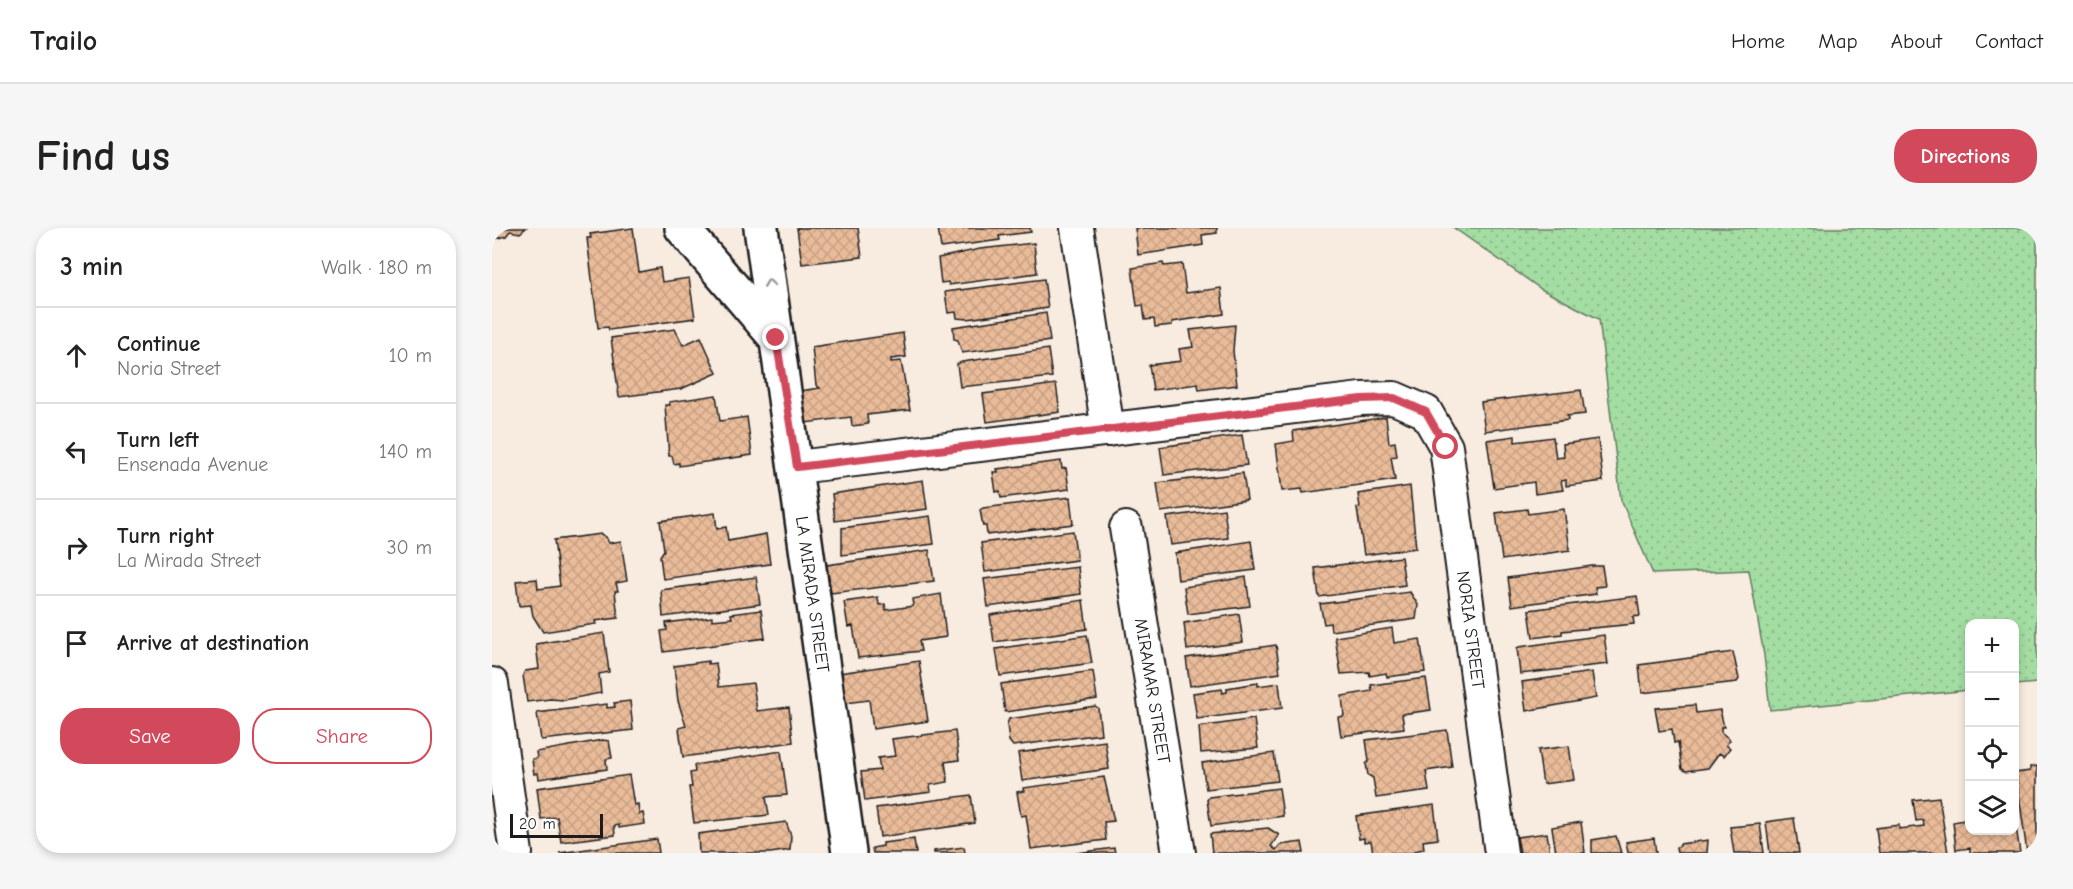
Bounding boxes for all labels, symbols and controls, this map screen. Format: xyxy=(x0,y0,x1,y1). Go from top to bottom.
text: Trailo xyxy=(30,25,97,57)
text: Home xyxy=(1731,29,1785,53)
text: Map xyxy=(1818,29,1858,53)
text: About xyxy=(1891,29,1942,53)
text: Contact xyxy=(1975,29,2043,53)
button: Directions xyxy=(1894,129,2037,183)
text: Find us xyxy=(36,132,170,181)
text: 3 min xyxy=(60,252,123,282)
text: Walk · 180 m xyxy=(321,256,432,279)
one-way arrow xyxy=(763,278,775,288)
route end xyxy=(762,324,788,350)
text: Continue xyxy=(117,331,200,357)
icon: ahead xyxy=(60,339,93,372)
text: 10 m xyxy=(389,344,432,367)
text: Noria Street xyxy=(117,357,220,380)
text: Turn left xyxy=(117,427,199,453)
route start xyxy=(1432,433,1458,459)
icon: left xyxy=(60,435,93,468)
text: 140 m xyxy=(379,440,432,463)
text: Ensenada Avenue xyxy=(117,453,268,476)
street label: LA MIRADA STREET xyxy=(791,515,834,675)
text: Turn right xyxy=(117,523,214,549)
icon: right xyxy=(60,531,93,564)
text: 30 m xyxy=(386,536,432,559)
text: La Mirada Street xyxy=(117,549,261,572)
street label: NORIA STREET xyxy=(1452,570,1489,691)
street label: MIRAMAR STREET xyxy=(1130,617,1174,766)
map controls xyxy=(1965,619,2019,835)
button: + xyxy=(1965,619,2019,673)
icon: arrive xyxy=(60,627,93,660)
text: Arrive at destination xyxy=(117,630,309,656)
button: − xyxy=(1965,673,2019,727)
button: Save xyxy=(60,708,240,764)
button: Share xyxy=(252,708,432,764)
button: locate xyxy=(1965,727,2019,781)
button: layers xyxy=(1965,781,2019,835)
scale bar xyxy=(510,811,603,838)
text: 20 m xyxy=(519,815,556,833)

